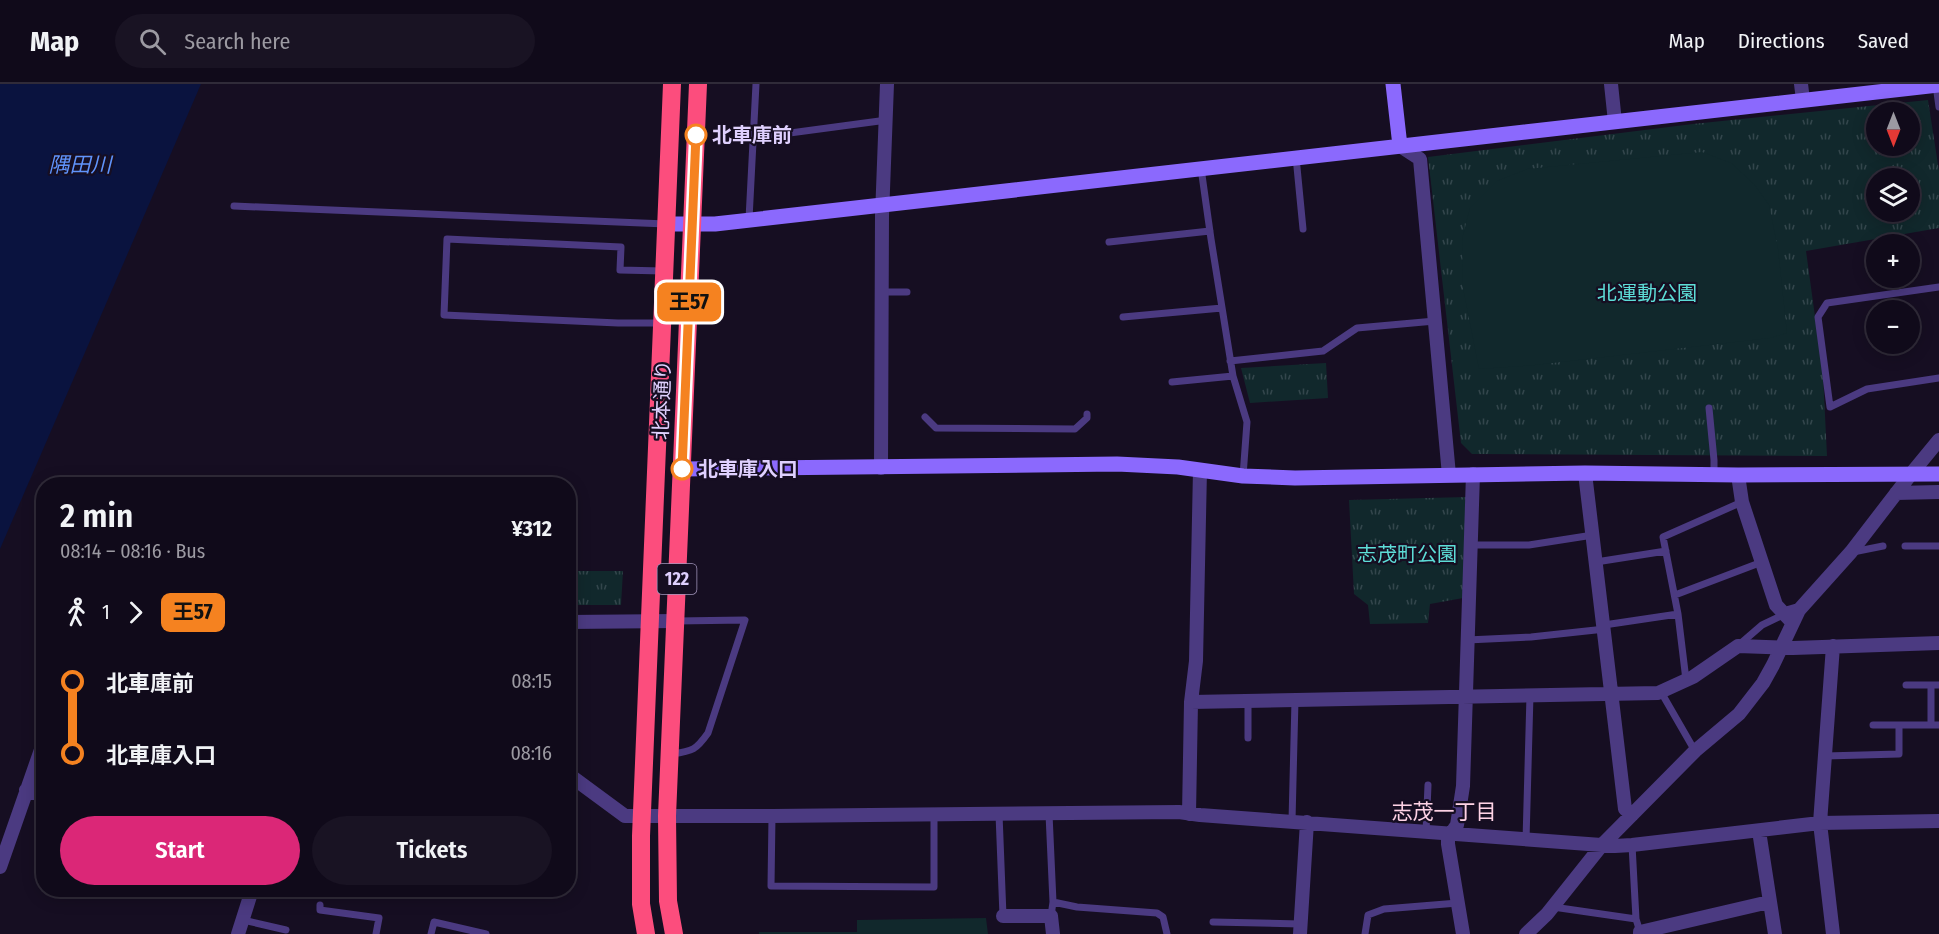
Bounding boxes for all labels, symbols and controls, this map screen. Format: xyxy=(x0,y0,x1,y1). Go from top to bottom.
search box xyxy=(115,14,535,68)
text: Map xyxy=(30,25,79,58)
icon: search xyxy=(136,25,169,58)
text: Search here xyxy=(184,28,290,55)
text: Map xyxy=(1668,28,1705,54)
text: Directions xyxy=(1738,28,1825,54)
text: Saved xyxy=(1858,28,1909,54)
north arrow xyxy=(1866,102,1920,156)
map controls xyxy=(1866,102,1920,354)
place label: 北車庫前 xyxy=(712,123,792,147)
marker: 北車庫前 xyxy=(685,124,707,146)
water label: 隅田川 xyxy=(49,152,113,178)
button: layers xyxy=(1866,168,1920,222)
button: + xyxy=(1866,234,1920,288)
park label: 北運動公園 xyxy=(1597,281,1697,305)
line badge: 王57 xyxy=(654,282,724,322)
text: 王57 xyxy=(669,289,709,315)
button: − xyxy=(1866,300,1920,354)
street label: 北本通り xyxy=(649,360,675,440)
place label: 北車庫入口 xyxy=(698,457,798,481)
marker: 北車庫入口 xyxy=(671,458,693,480)
text: 2 min xyxy=(60,496,133,536)
text: ¥312 xyxy=(511,515,552,542)
text: 08:14 – 08:16 · Bus xyxy=(60,539,205,563)
park label: 志茂町公園 xyxy=(1357,542,1457,566)
road number: 122 xyxy=(658,564,696,594)
icon: walk xyxy=(60,596,93,629)
icon: forward xyxy=(119,596,152,629)
text: 王57 xyxy=(173,599,213,625)
text: 1 xyxy=(102,600,110,624)
text: 08:15 xyxy=(511,669,552,693)
text: 北車庫前 xyxy=(106,670,194,697)
text: 08:16 xyxy=(510,741,552,765)
text: 北車庫入口 xyxy=(106,742,216,769)
district label: 志茂一丁目 xyxy=(1392,799,1497,825)
button: Start xyxy=(60,816,300,885)
button: Tickets xyxy=(312,816,552,885)

